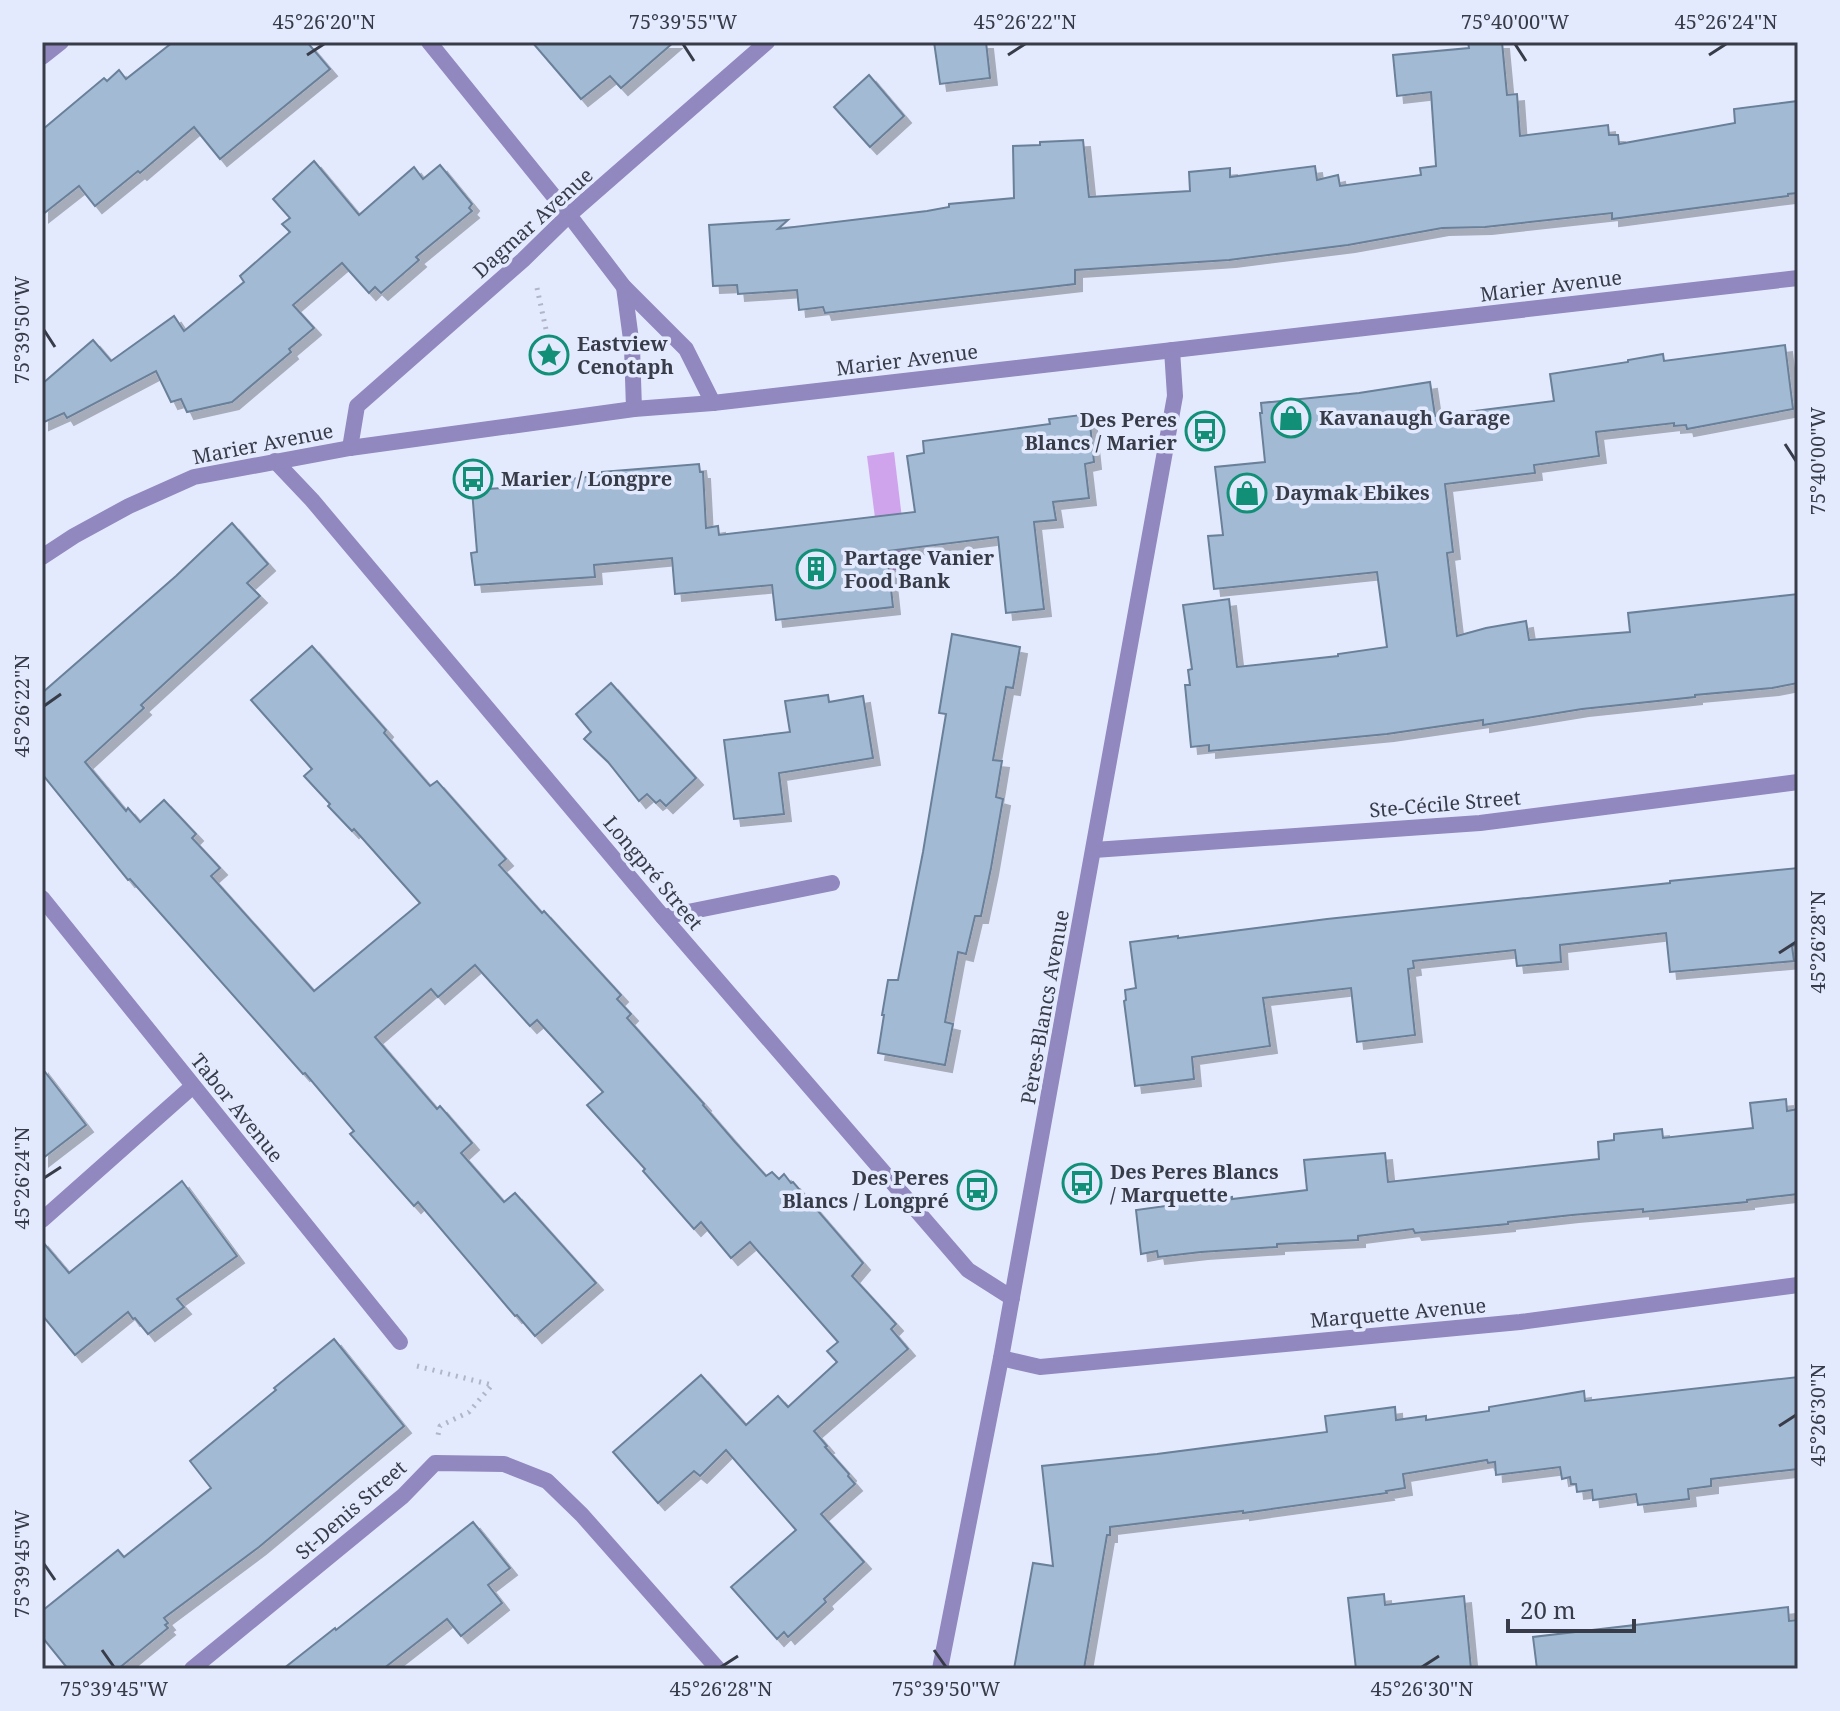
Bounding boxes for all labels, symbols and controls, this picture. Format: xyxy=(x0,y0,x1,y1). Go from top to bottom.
text: 45°26'20"N xyxy=(273,8,375,35)
text: 75°39'55"W xyxy=(629,8,737,35)
text: 45°26'22"N xyxy=(974,8,1076,35)
text: 75°40'00"W xyxy=(1461,8,1569,35)
text: 45°26'24"N xyxy=(1675,8,1777,35)
street label: Dagmar Avenue xyxy=(467,161,598,284)
street label: Marier Avenue xyxy=(1479,263,1623,308)
text: 75°39'50"W xyxy=(8,276,35,384)
place label: Eastview Cenotaph xyxy=(577,330,674,380)
place icon: Eastview Cenotaph xyxy=(528,334,570,376)
street label: Marier Avenue xyxy=(835,337,979,382)
shop icon: Kavanaugh Garage xyxy=(1270,397,1312,439)
place label: Kavanaugh Garage xyxy=(1319,404,1510,431)
place label: Des Peres Blancs / Marier xyxy=(1024,406,1178,456)
text: 75°40'00"W xyxy=(1804,407,1831,515)
bus stop icon: Des Peres Blancs / Marier xyxy=(1184,410,1226,452)
street label: Marier Avenue xyxy=(190,417,335,470)
bus stop icon: Marier / Longpre xyxy=(452,458,494,500)
place label: Marier / Longpre xyxy=(501,465,672,492)
shop icon: Daymak Ebikes xyxy=(1226,472,1268,514)
place label: Daymak Ebikes xyxy=(1275,479,1430,506)
place label: Partage Vanier Food Bank xyxy=(844,544,995,594)
building icon: Partage Vanier Food Bank xyxy=(795,548,837,590)
text: 45°26'22"N xyxy=(8,655,35,757)
street label: Ste-Cécile Street xyxy=(1368,783,1522,824)
street label: Longpré Street xyxy=(598,810,709,935)
text: 45°26'28"N xyxy=(1804,891,1831,993)
street label: Pères-Blancs Avenue xyxy=(1014,908,1075,1106)
street label: Tabor Avenue xyxy=(185,1048,290,1168)
text: 45°26'24"N xyxy=(8,1127,35,1229)
place label: Des Peres Blancs / Marquette xyxy=(1110,1158,1279,1208)
bus stop icon: Des Peres Blancs / Marquette xyxy=(1061,1162,1103,1204)
place label: Des Peres Blancs / Longpré xyxy=(782,1164,949,1214)
bus stop icon: Des Peres Blancs / Longpré xyxy=(956,1169,998,1211)
street label: Marquette Avenue xyxy=(1309,1291,1487,1334)
text: 45°26'30"N xyxy=(1804,1364,1831,1466)
street label: St-Denis Street xyxy=(289,1454,412,1565)
text: 75°39'45"W xyxy=(8,1510,35,1618)
scale bar xyxy=(1508,1583,1634,1633)
text: 20 m xyxy=(1520,1593,1576,1626)
text: 75°39'45"W xyxy=(60,1675,168,1702)
text: 45°26'28"N xyxy=(670,1675,772,1702)
text: 75°39'50"W xyxy=(892,1675,1000,1702)
text: 45°26'30"N xyxy=(1371,1675,1473,1702)

